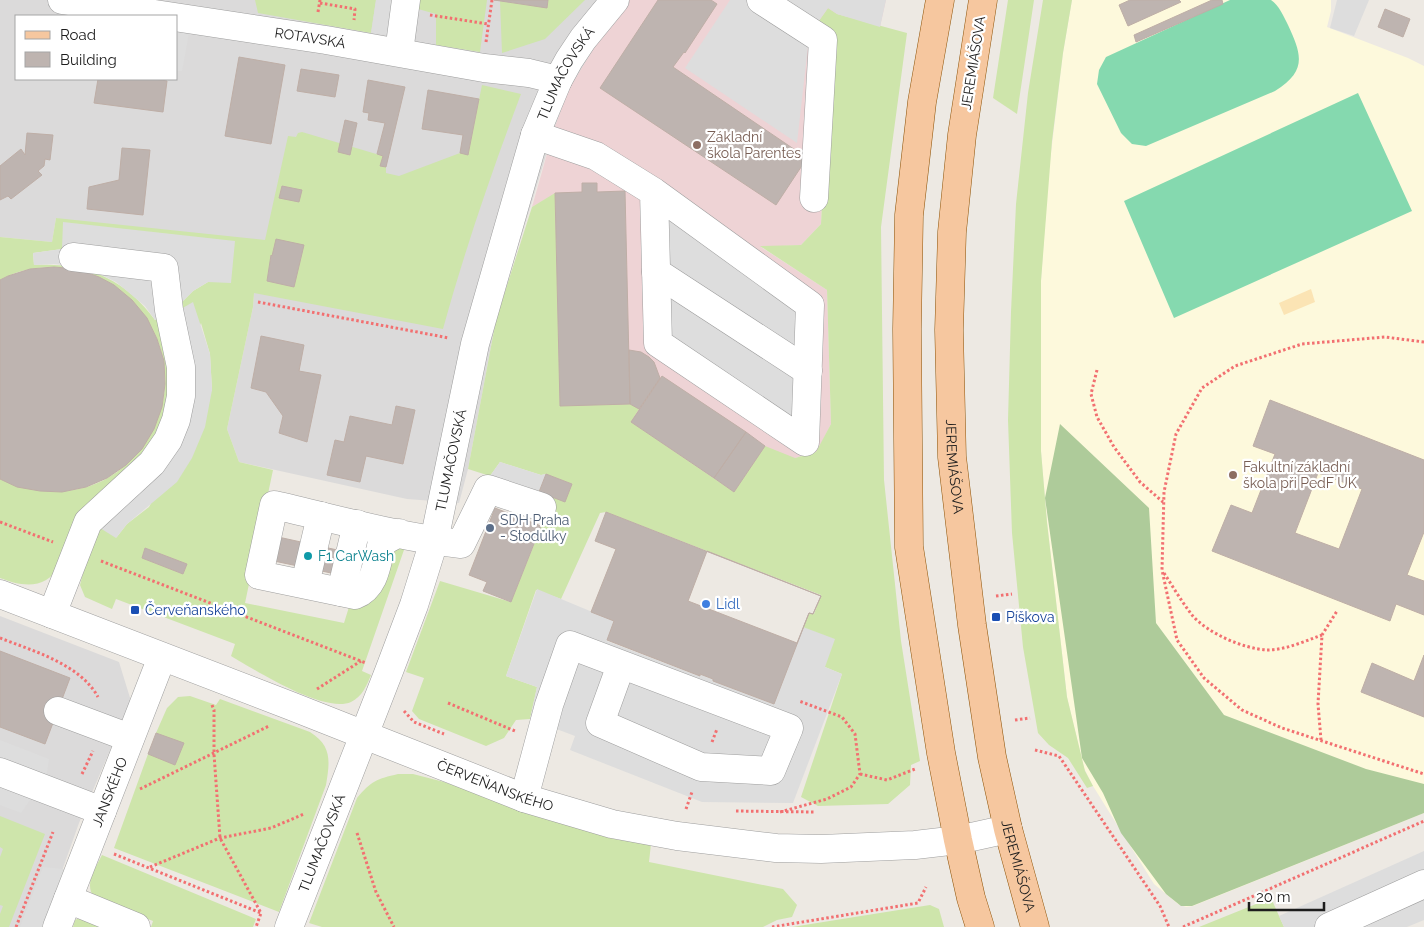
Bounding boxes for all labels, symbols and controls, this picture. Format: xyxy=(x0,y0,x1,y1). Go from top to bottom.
street label: JEREMIÁŠOVA xyxy=(956,14,988,111)
legend xyxy=(15,15,178,80)
street label: TLUMAČOVSKÁ xyxy=(534,23,598,123)
street label: ROTAVSKÁ xyxy=(273,24,348,51)
text: Road xyxy=(60,26,96,44)
text: Building xyxy=(60,51,117,69)
place label: Základní škola Parentes xyxy=(707,129,801,161)
marker: Základní škola Parentes xyxy=(691,139,703,151)
street label: TLUMAČOVSKÁ xyxy=(432,407,469,513)
street label: JEREMIÁŠOVA xyxy=(943,419,967,515)
place label: Fakultní základní škola při PedF UK xyxy=(1243,459,1357,491)
marker: Fakultní základní škola při PedF UK xyxy=(1227,469,1239,481)
place label: SDH Praha - Stodůlky xyxy=(500,512,569,544)
marker: SDH Praha - Stodůlky xyxy=(484,522,496,534)
place label: F1 CarWash xyxy=(318,548,394,564)
marker: F1 CarWash xyxy=(302,550,314,562)
place label: Lidl xyxy=(716,596,740,612)
marker: Lidl xyxy=(700,598,712,610)
place label: Červeňanského xyxy=(145,600,246,618)
marker: Červeňanského xyxy=(129,604,141,616)
place label: Píškova xyxy=(1006,609,1055,625)
marker: Píškova xyxy=(990,611,1002,623)
street label: JANSKÉHO xyxy=(89,755,130,829)
street label: ČERVEŇANSKÉHO xyxy=(435,755,555,814)
street label: TLUMAČOVSKÁ xyxy=(295,791,348,895)
street label: JEREMIÁŠOVA xyxy=(998,818,1039,914)
scale bar xyxy=(1249,880,1324,912)
text: 20 m xyxy=(1256,888,1291,906)

